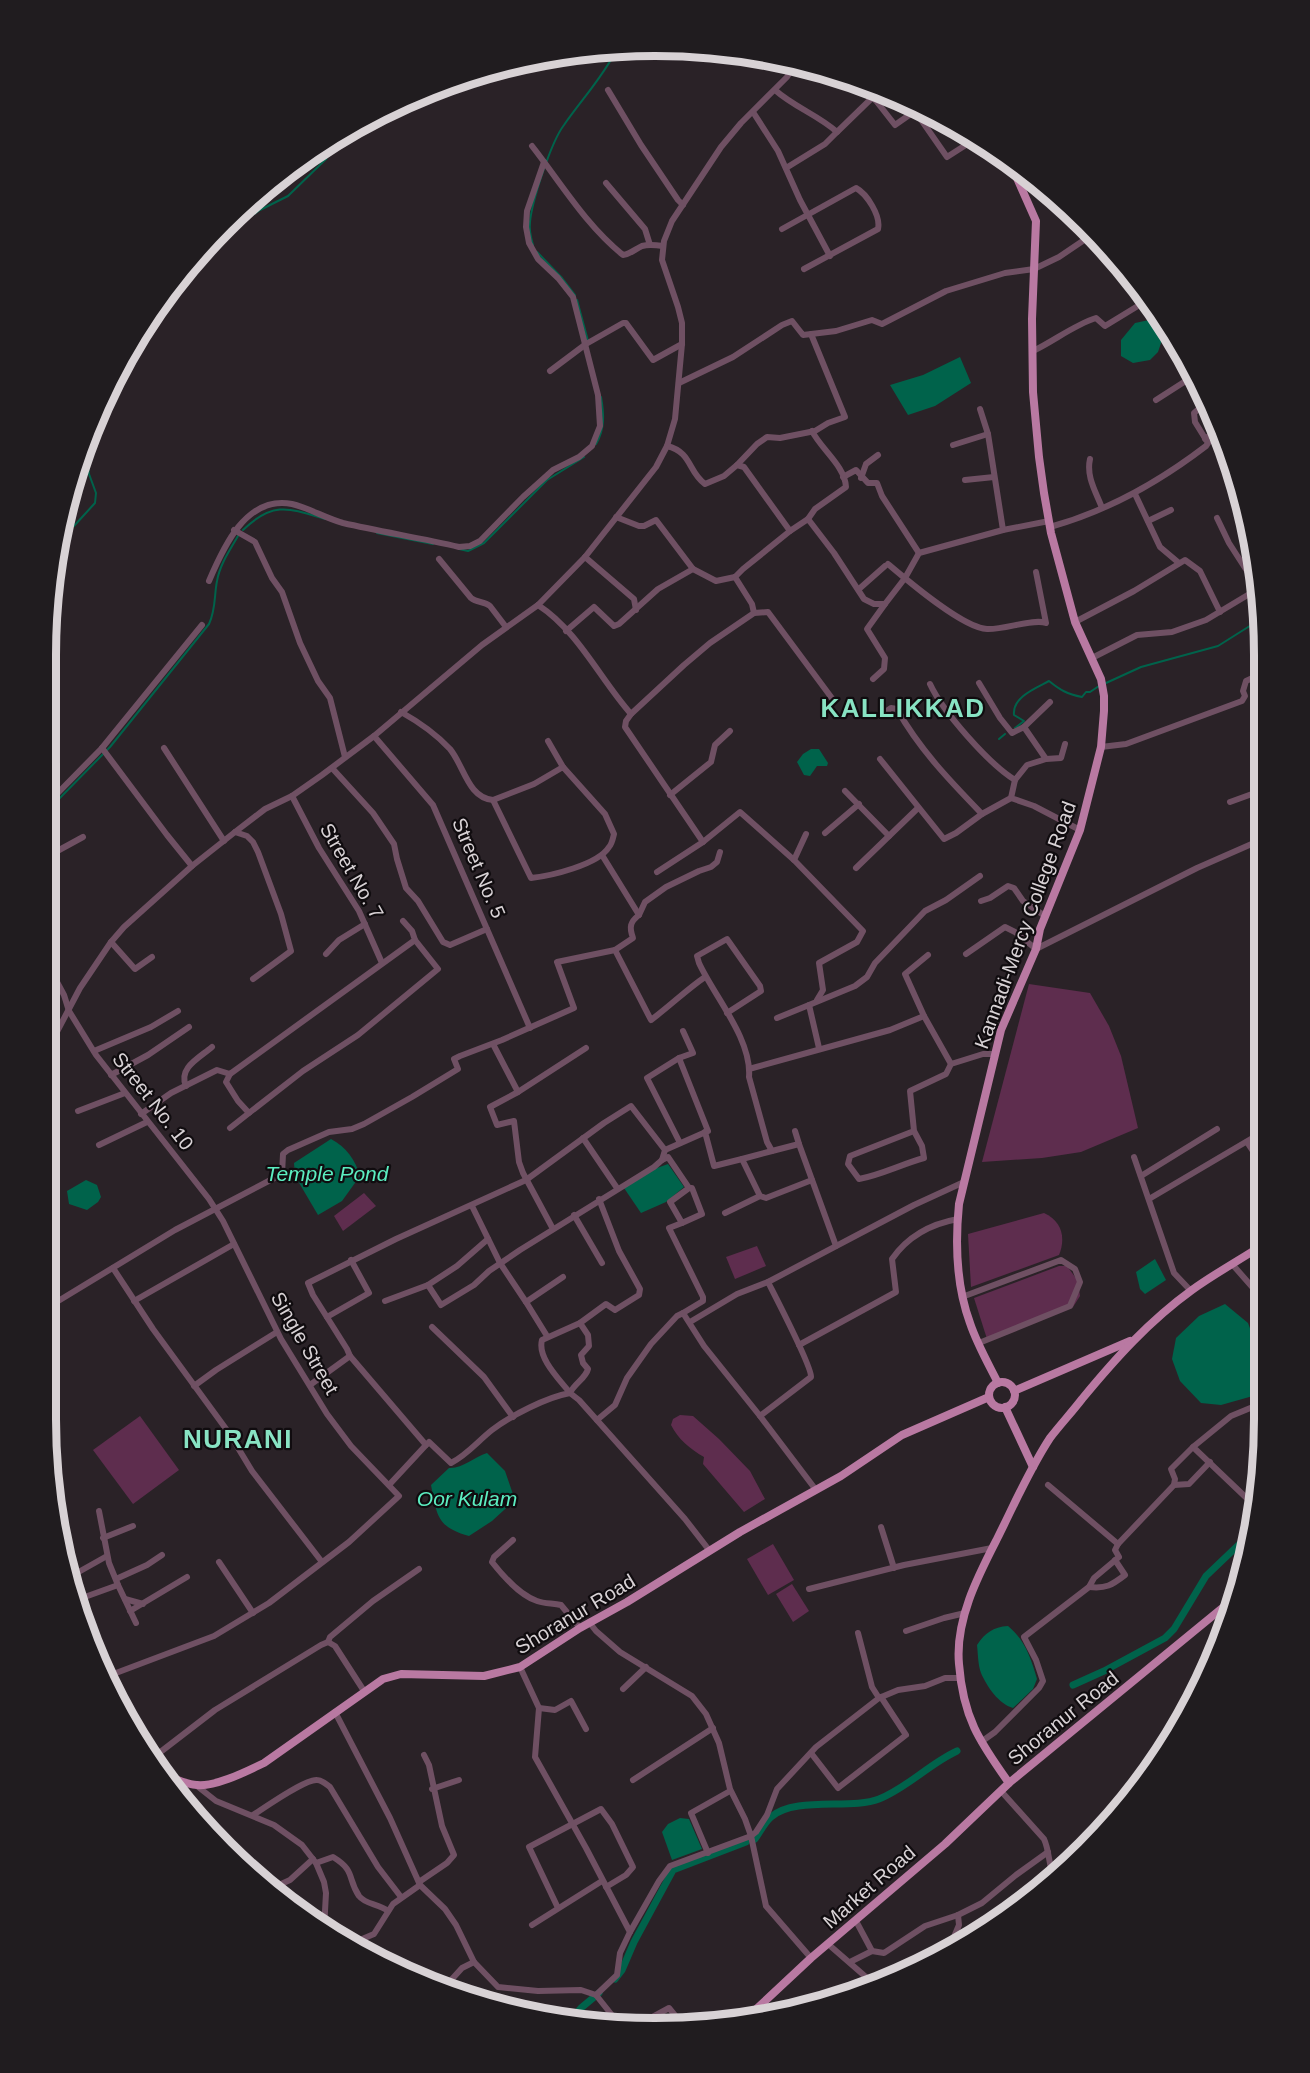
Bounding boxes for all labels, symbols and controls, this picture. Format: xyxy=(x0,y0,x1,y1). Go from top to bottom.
district label: KALLIKKAD xyxy=(820,693,986,723)
street label: Kannadi-Mercy College Road xyxy=(970,798,1080,1052)
street label: Street No. 5 xyxy=(448,815,510,921)
street label: Street No. 7 xyxy=(316,819,388,923)
street label: Street No. 10 xyxy=(108,1048,198,1154)
water label: Temple Pond xyxy=(266,1162,390,1185)
street label: Single Street xyxy=(267,1288,343,1398)
district label: NURANI xyxy=(183,1424,293,1454)
water label: Oor Kulam xyxy=(417,1487,517,1510)
street label: Shoranur Road xyxy=(511,1570,639,1658)
street label: Shoranur Road xyxy=(1003,1667,1123,1769)
street label: Market Road xyxy=(819,1841,919,1933)

